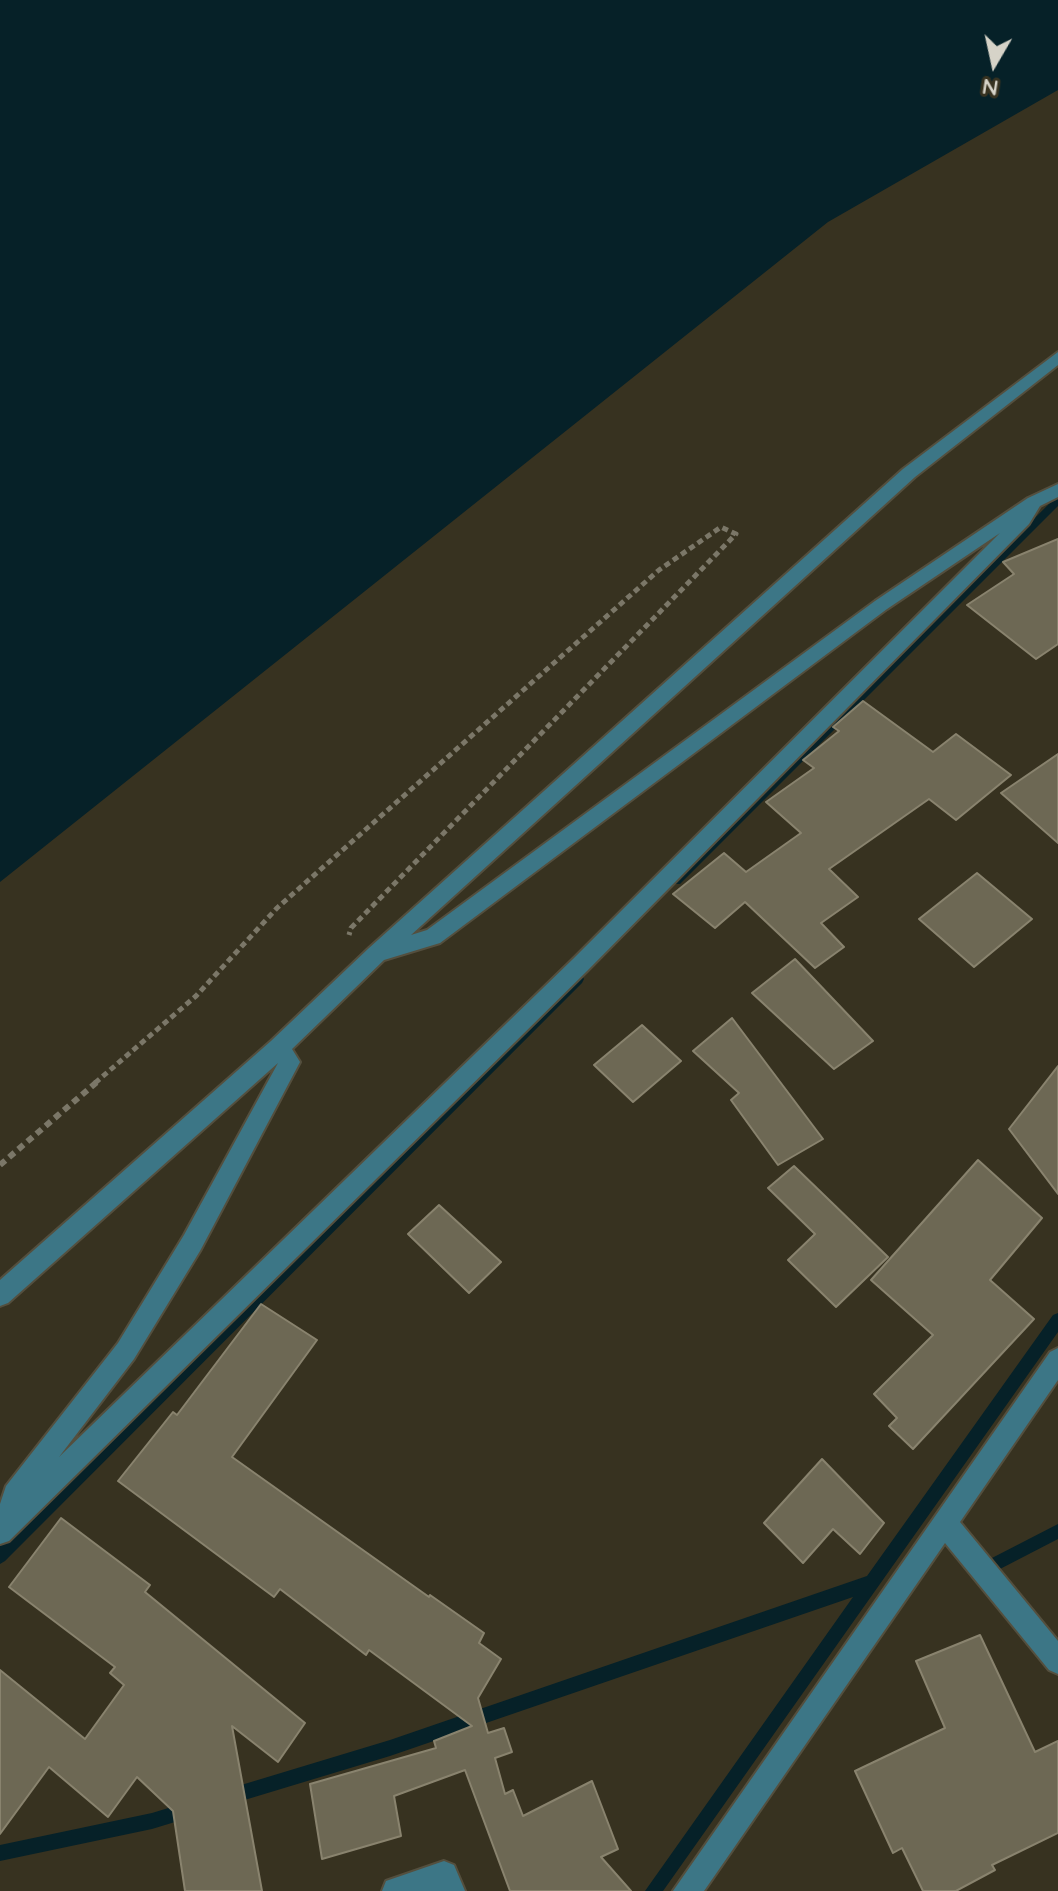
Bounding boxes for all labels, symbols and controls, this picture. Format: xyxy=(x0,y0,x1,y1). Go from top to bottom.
north arrow xyxy=(954,24,1034,104)
text: N xyxy=(980,73,1000,103)

